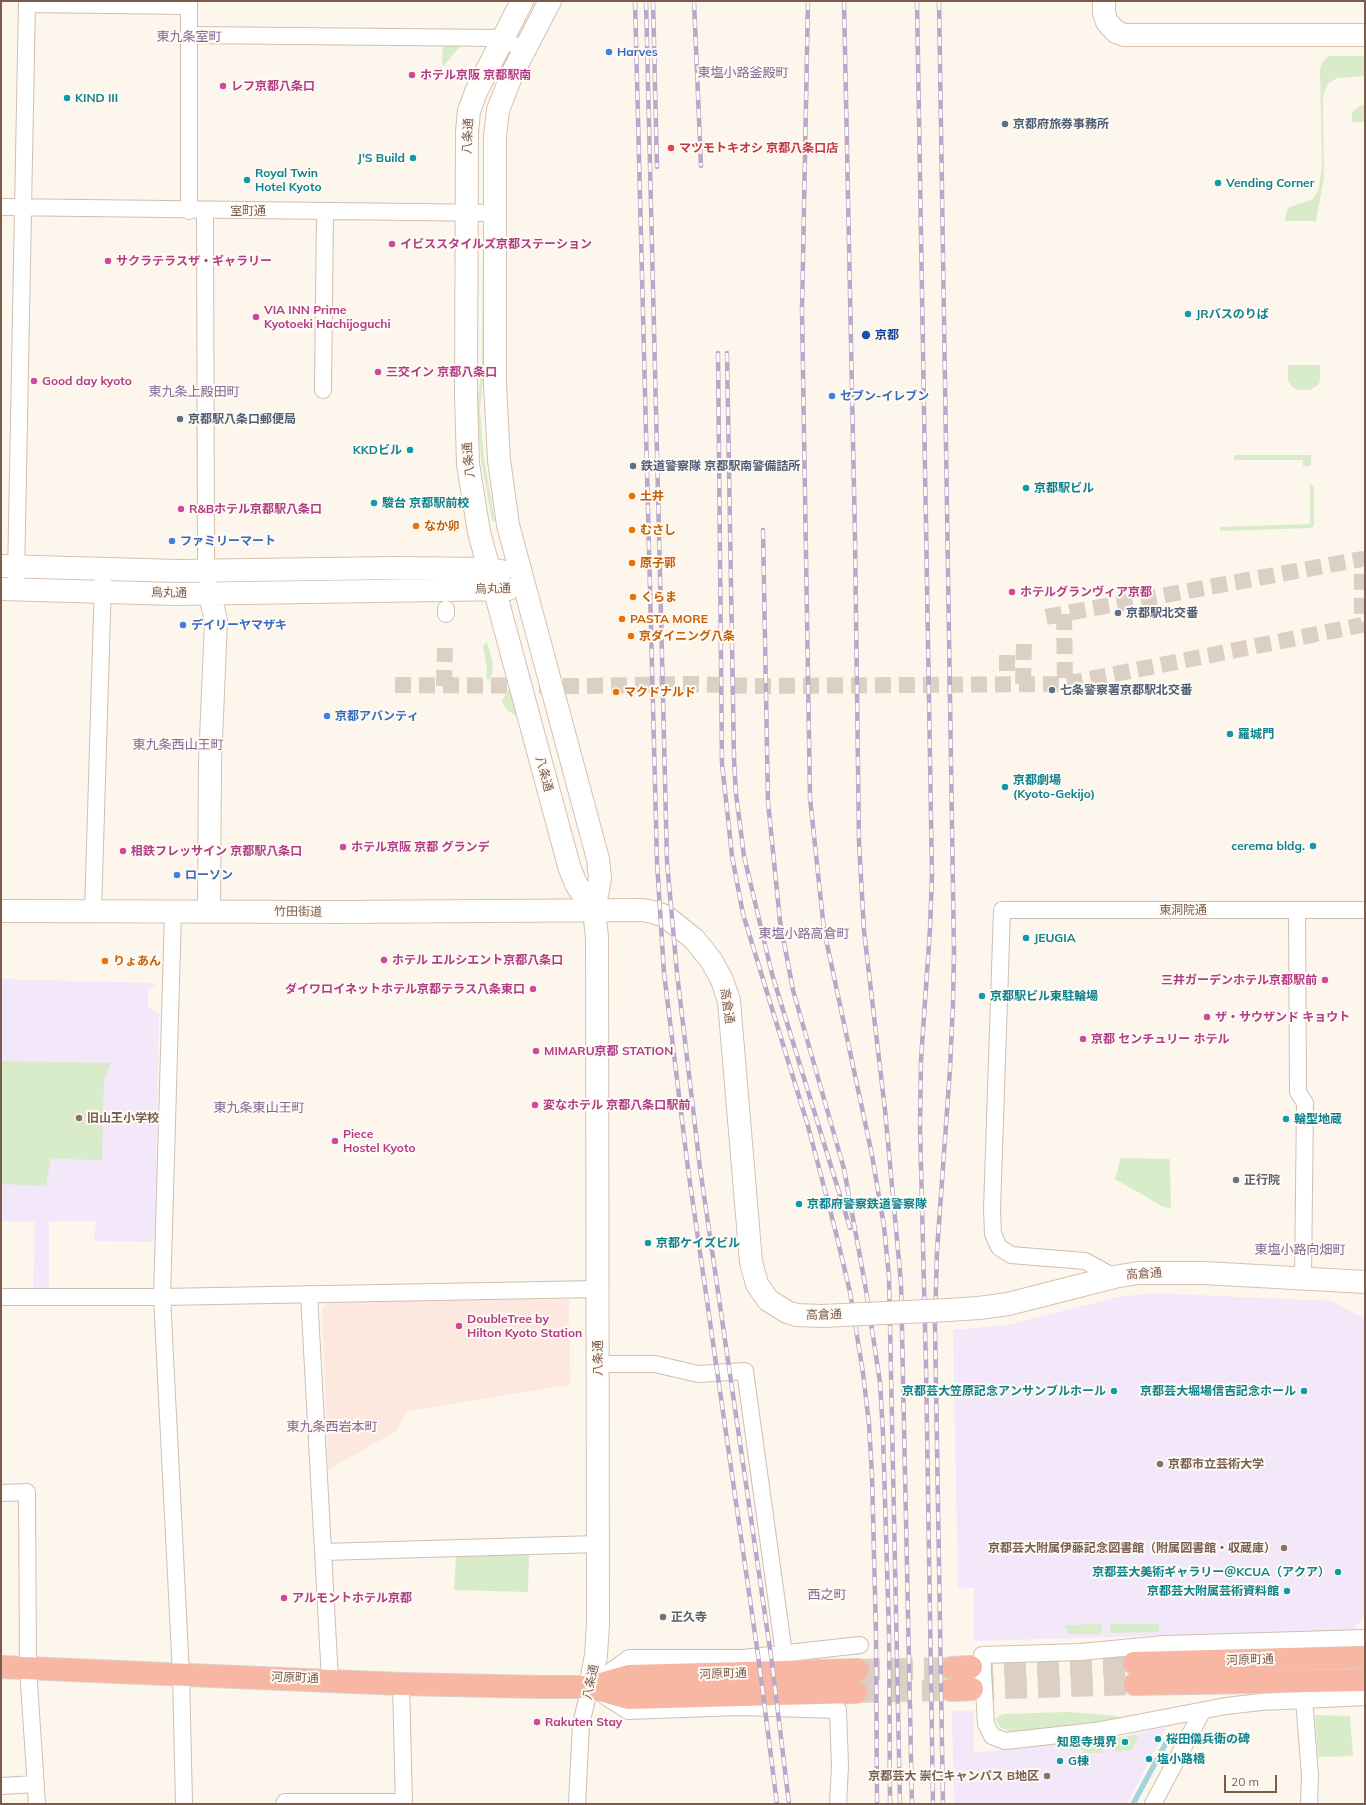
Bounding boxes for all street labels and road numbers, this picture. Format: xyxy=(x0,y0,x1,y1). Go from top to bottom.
street label: 八条通 xyxy=(460,118,476,154)
street label: 室町通 xyxy=(230,204,266,218)
street label: 八条通 xyxy=(460,441,478,479)
street label: 烏丸通 xyxy=(475,581,511,597)
street label: 烏丸通 xyxy=(151,585,187,601)
street label: 八条通 xyxy=(532,755,556,793)
street label: 東洞院通 xyxy=(1159,903,1207,917)
street label: 竹田街道 xyxy=(274,904,322,920)
street label: 高倉通 xyxy=(717,987,737,1025)
street label: 高倉通 xyxy=(1126,1266,1162,1282)
street label: 高倉通 xyxy=(806,1307,842,1323)
street label: 八条通 xyxy=(591,1340,605,1376)
street label: 河原町通 xyxy=(1226,1652,1274,1668)
street label: 八条通 xyxy=(580,1663,602,1701)
street label: 河原町通 xyxy=(699,1666,747,1682)
street label: 河原町通 xyxy=(271,1670,319,1686)

